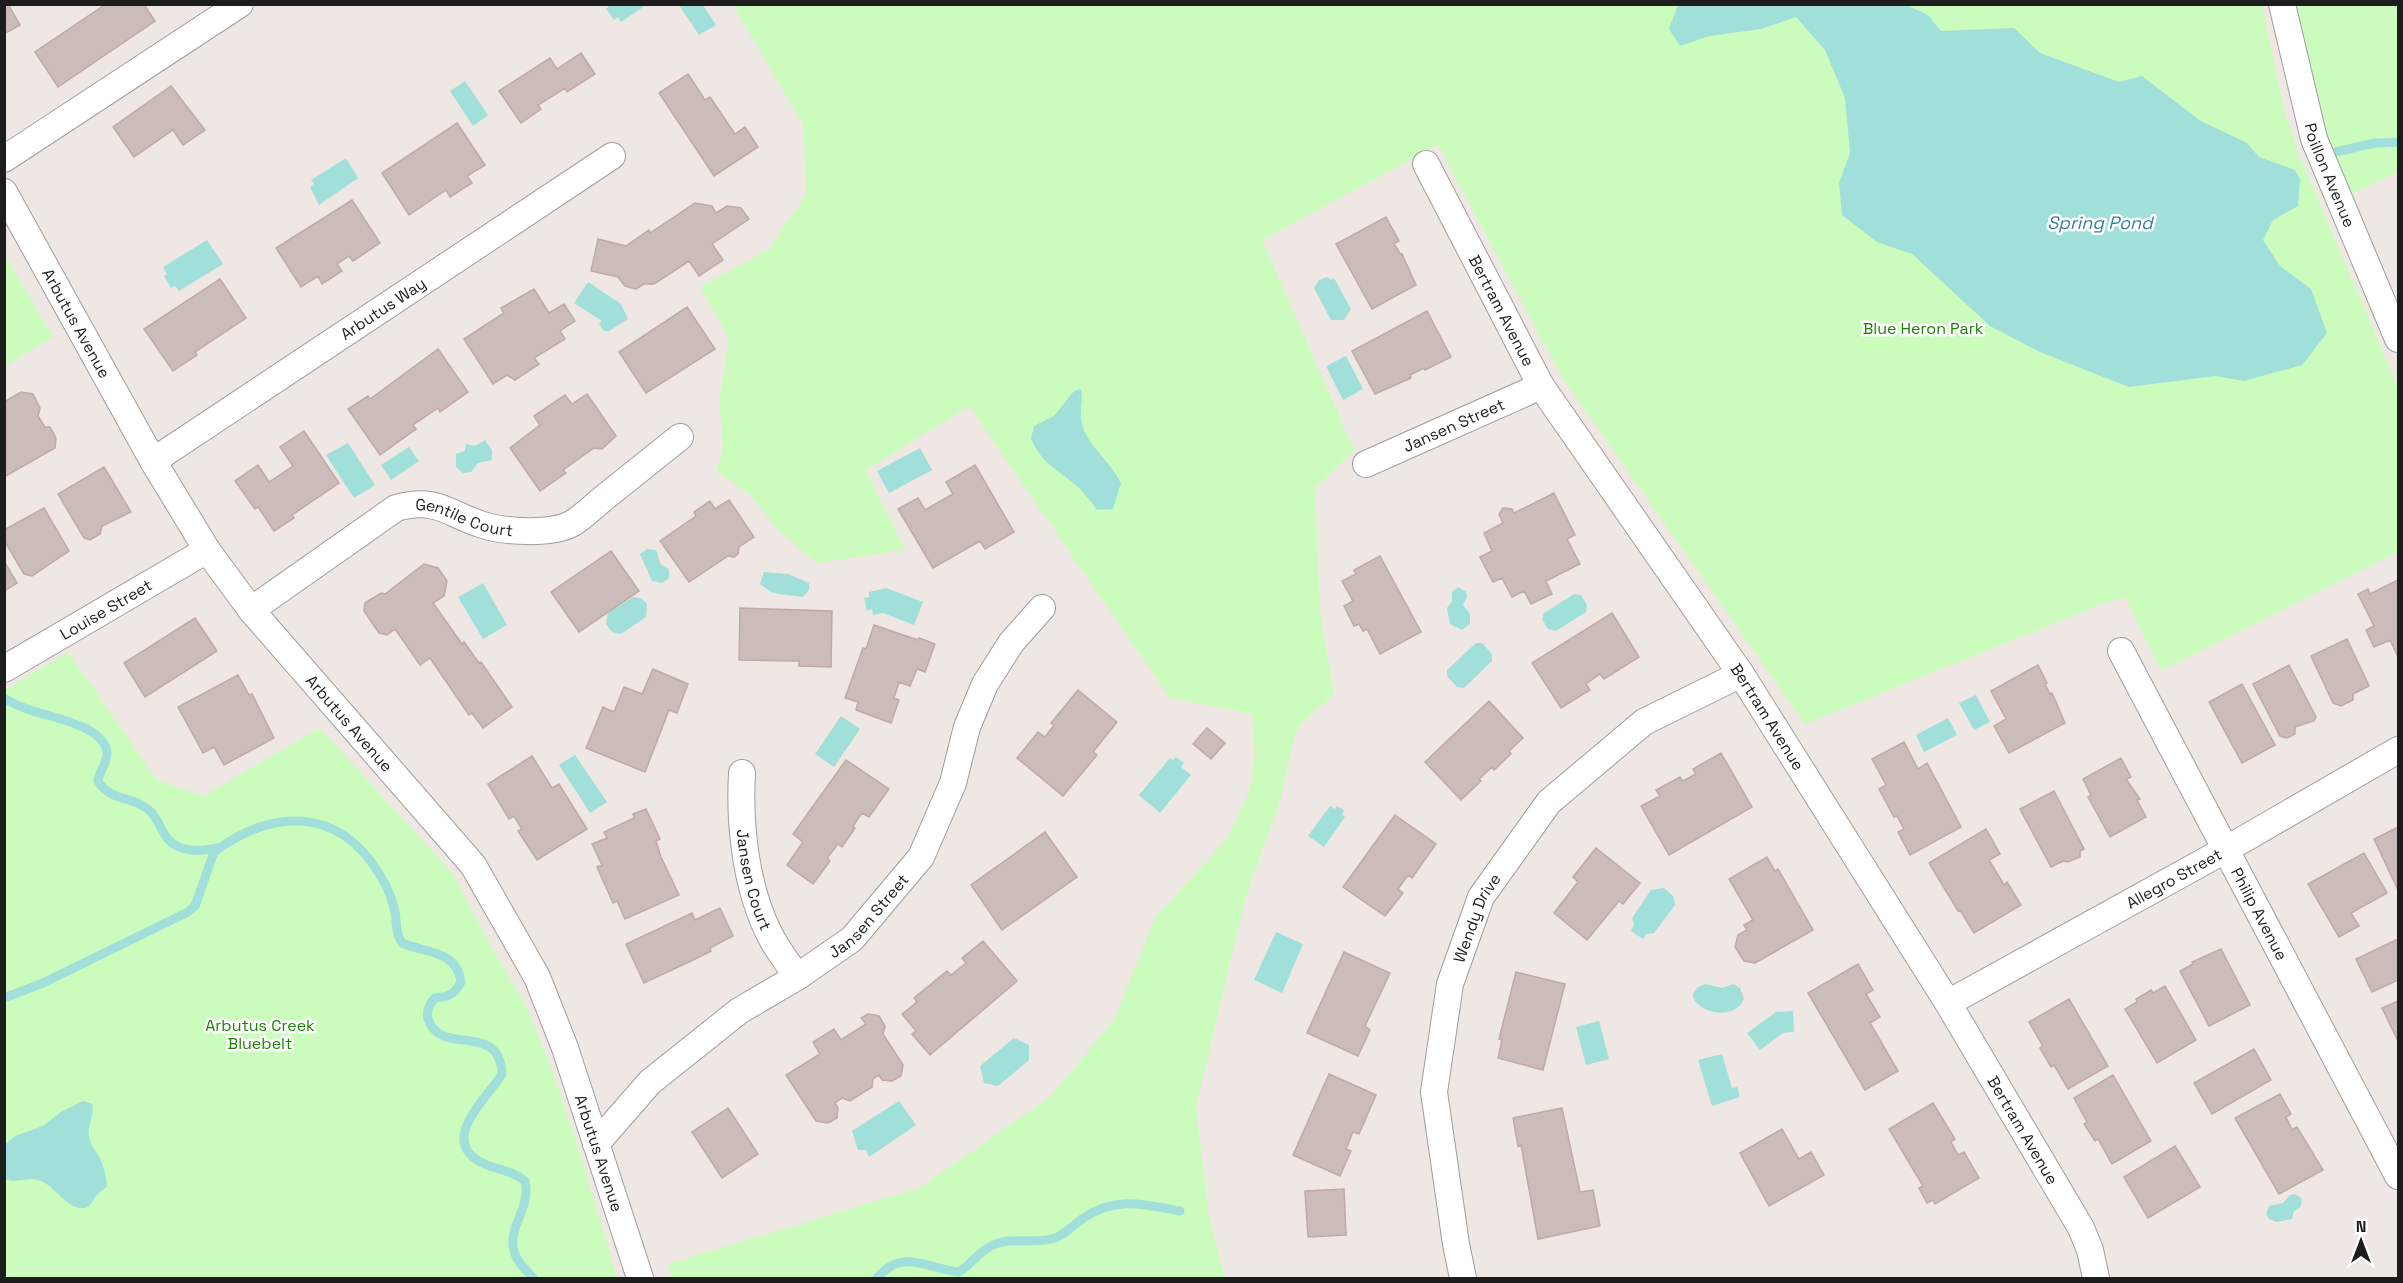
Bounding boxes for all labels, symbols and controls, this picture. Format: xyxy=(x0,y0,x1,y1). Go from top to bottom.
street label: Poillon Avenue xyxy=(2300,121,2360,231)
water label: Spring Pond xyxy=(2047,211,2155,234)
street label: Bertram Avenue xyxy=(1464,251,1539,370)
street label: Arbutus Avenue xyxy=(37,265,115,382)
street label: Arbutus Way xyxy=(336,273,430,345)
park label: Blue Heron Park xyxy=(1863,318,1984,339)
street label: Jansen Street xyxy=(1400,394,1508,457)
street label: Gentile Court xyxy=(416,494,514,541)
street label: Louise Street xyxy=(56,575,156,645)
street label: Bertram Avenue xyxy=(1726,659,1809,774)
street label: Arbutus Avenue xyxy=(301,670,397,776)
street label: Jansen Court xyxy=(732,828,776,934)
street label: Allegro Street xyxy=(2122,844,2226,914)
street label: Philip Avenue xyxy=(2226,864,2292,964)
street label: Wendy Drive xyxy=(1449,869,1506,965)
street label: Jansen Street xyxy=(824,870,913,963)
park label: Arbutus Creek Bluebelt xyxy=(205,1015,315,1054)
street label: Bertram Avenue xyxy=(1982,1072,2063,1189)
street label: Arbutus Avenue xyxy=(570,1092,628,1215)
north arrow xyxy=(2331,1211,2391,1271)
text: N xyxy=(2356,1216,2366,1237)

